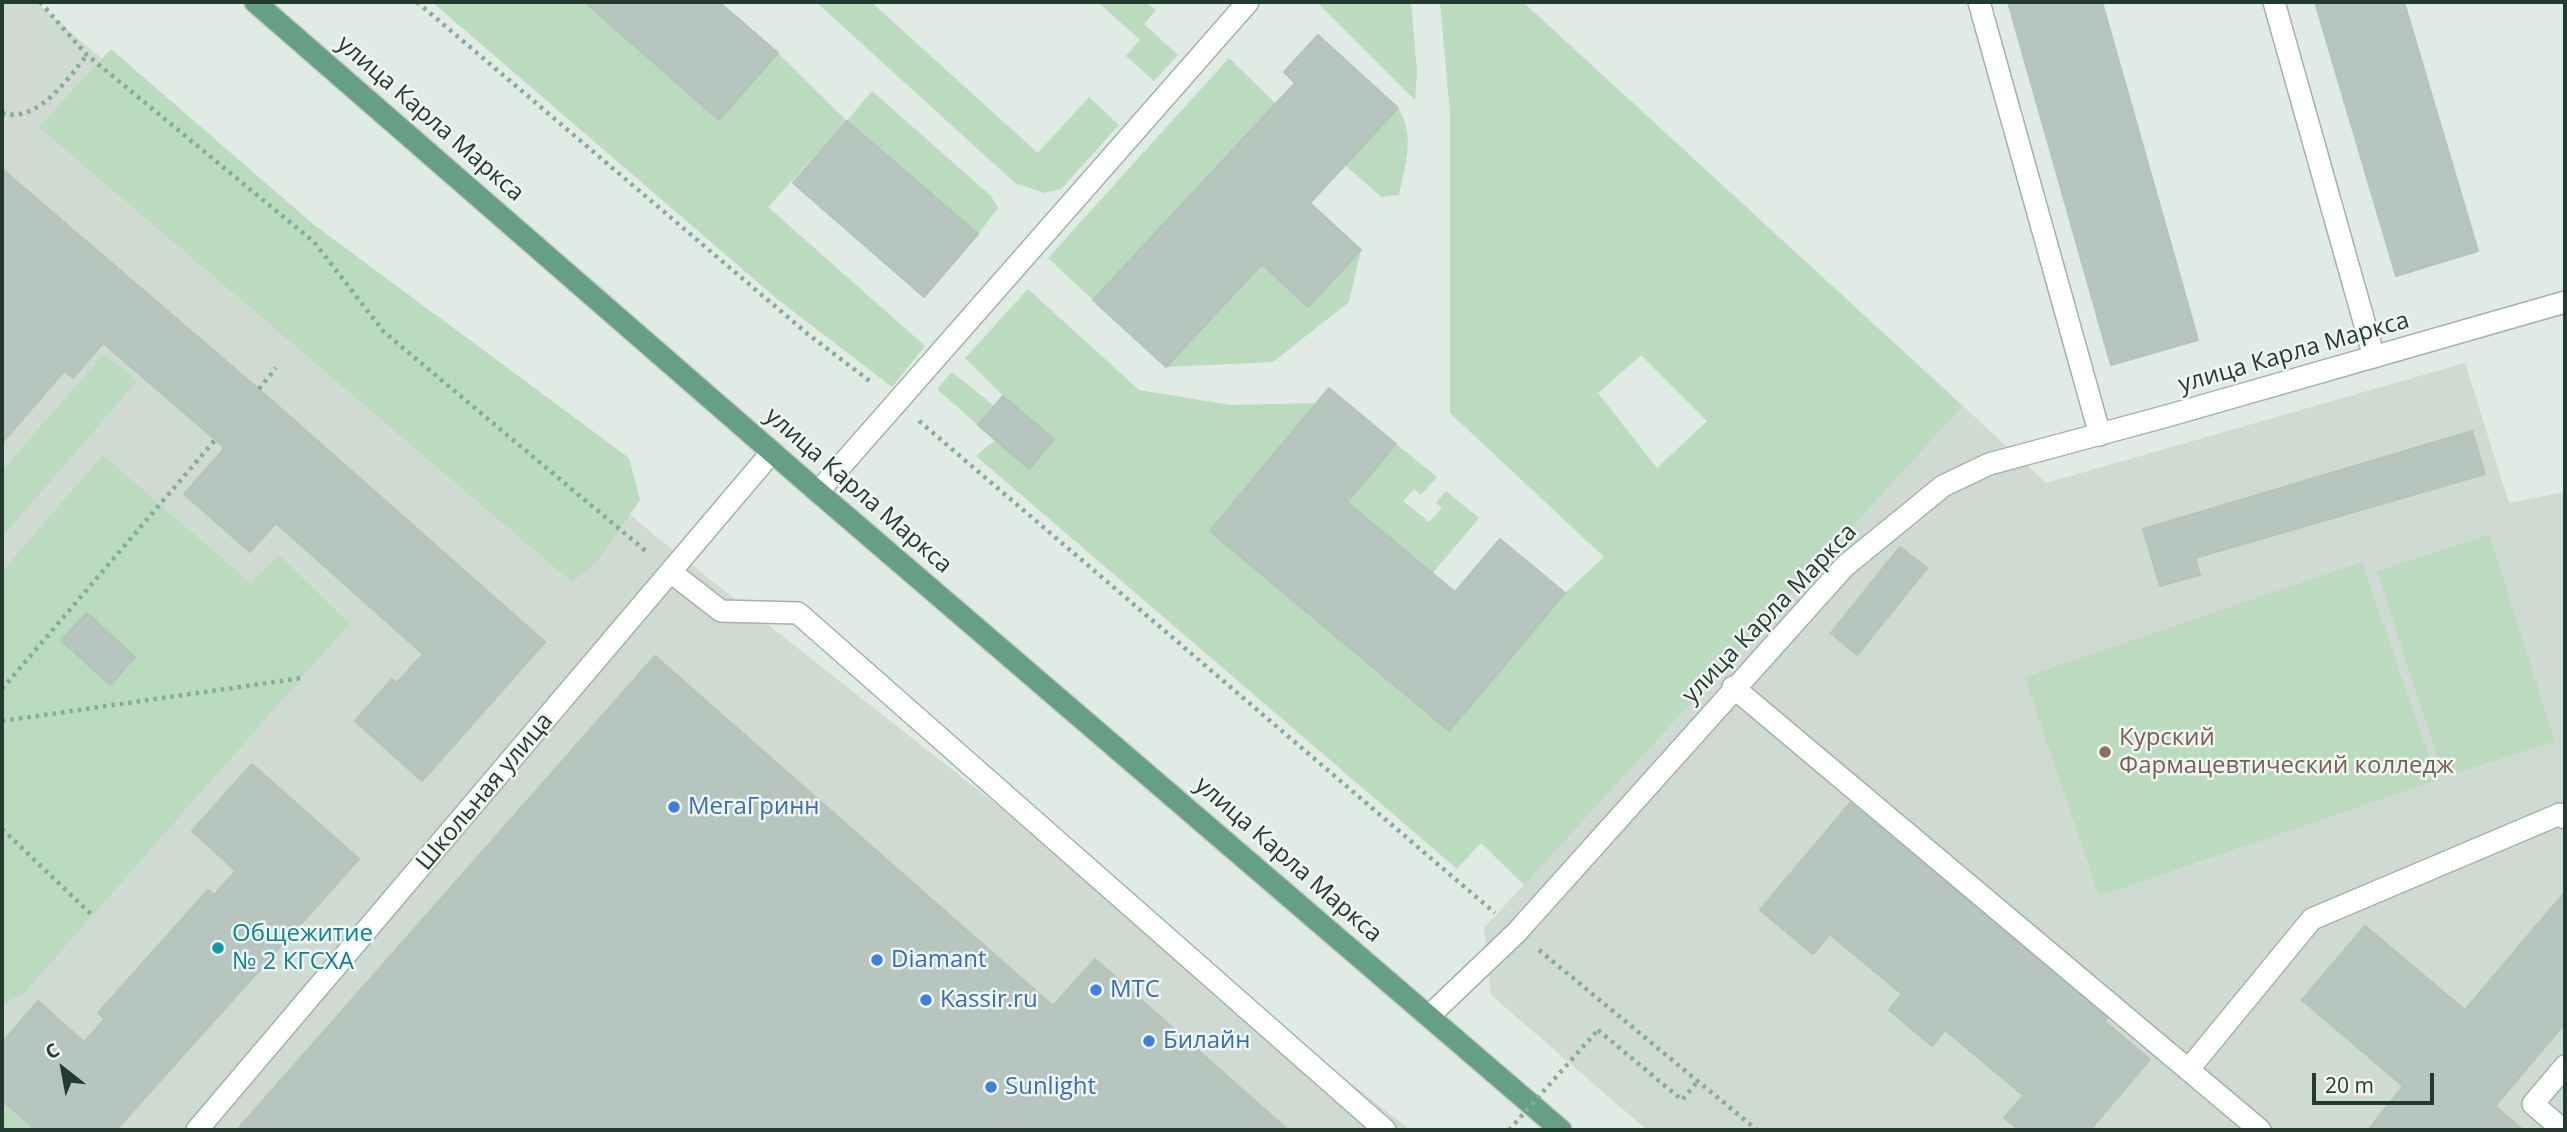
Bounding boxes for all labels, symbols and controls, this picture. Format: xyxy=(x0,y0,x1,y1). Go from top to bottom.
street label: улица Карла Маркса xyxy=(331,30,529,208)
street label: улица Карла Маркса xyxy=(2175,306,2413,400)
street label: улица Карла Маркса xyxy=(759,402,957,580)
street label: улица Карла Маркса xyxy=(1677,518,1863,710)
street label: Школьная улица xyxy=(411,707,559,877)
place label: Курский Фармацевтический колледж xyxy=(2119,724,2454,780)
marker: Курский Фармацевтический колледж xyxy=(2097,744,2113,760)
street label: улица Карла Маркса xyxy=(1189,771,1387,949)
place label: МегаГринн xyxy=(688,793,820,821)
marker: МегаГринн xyxy=(666,799,682,815)
place label: Общежитие № 2 КГСХА xyxy=(232,920,373,976)
marker: Общежитие № 2 КГСХА xyxy=(210,940,226,956)
place label: Diamant xyxy=(891,946,987,974)
marker: Diamant xyxy=(869,952,885,968)
place label: МТС xyxy=(1110,976,1160,1004)
marker: МТС xyxy=(1088,982,1104,998)
place label: Kassir.ru xyxy=(940,986,1038,1014)
marker: Kassir.ru xyxy=(918,992,934,1008)
place label: Билайн xyxy=(1163,1027,1250,1055)
marker: Билайн xyxy=(1141,1033,1157,1049)
north arrow xyxy=(28,1034,98,1104)
text: С xyxy=(40,1037,64,1065)
scale bar xyxy=(2315,1058,2438,1102)
text: 20 m xyxy=(2325,1071,2374,1099)
place label: Sunlight xyxy=(1005,1073,1096,1101)
marker: Sunlight xyxy=(983,1079,999,1095)

